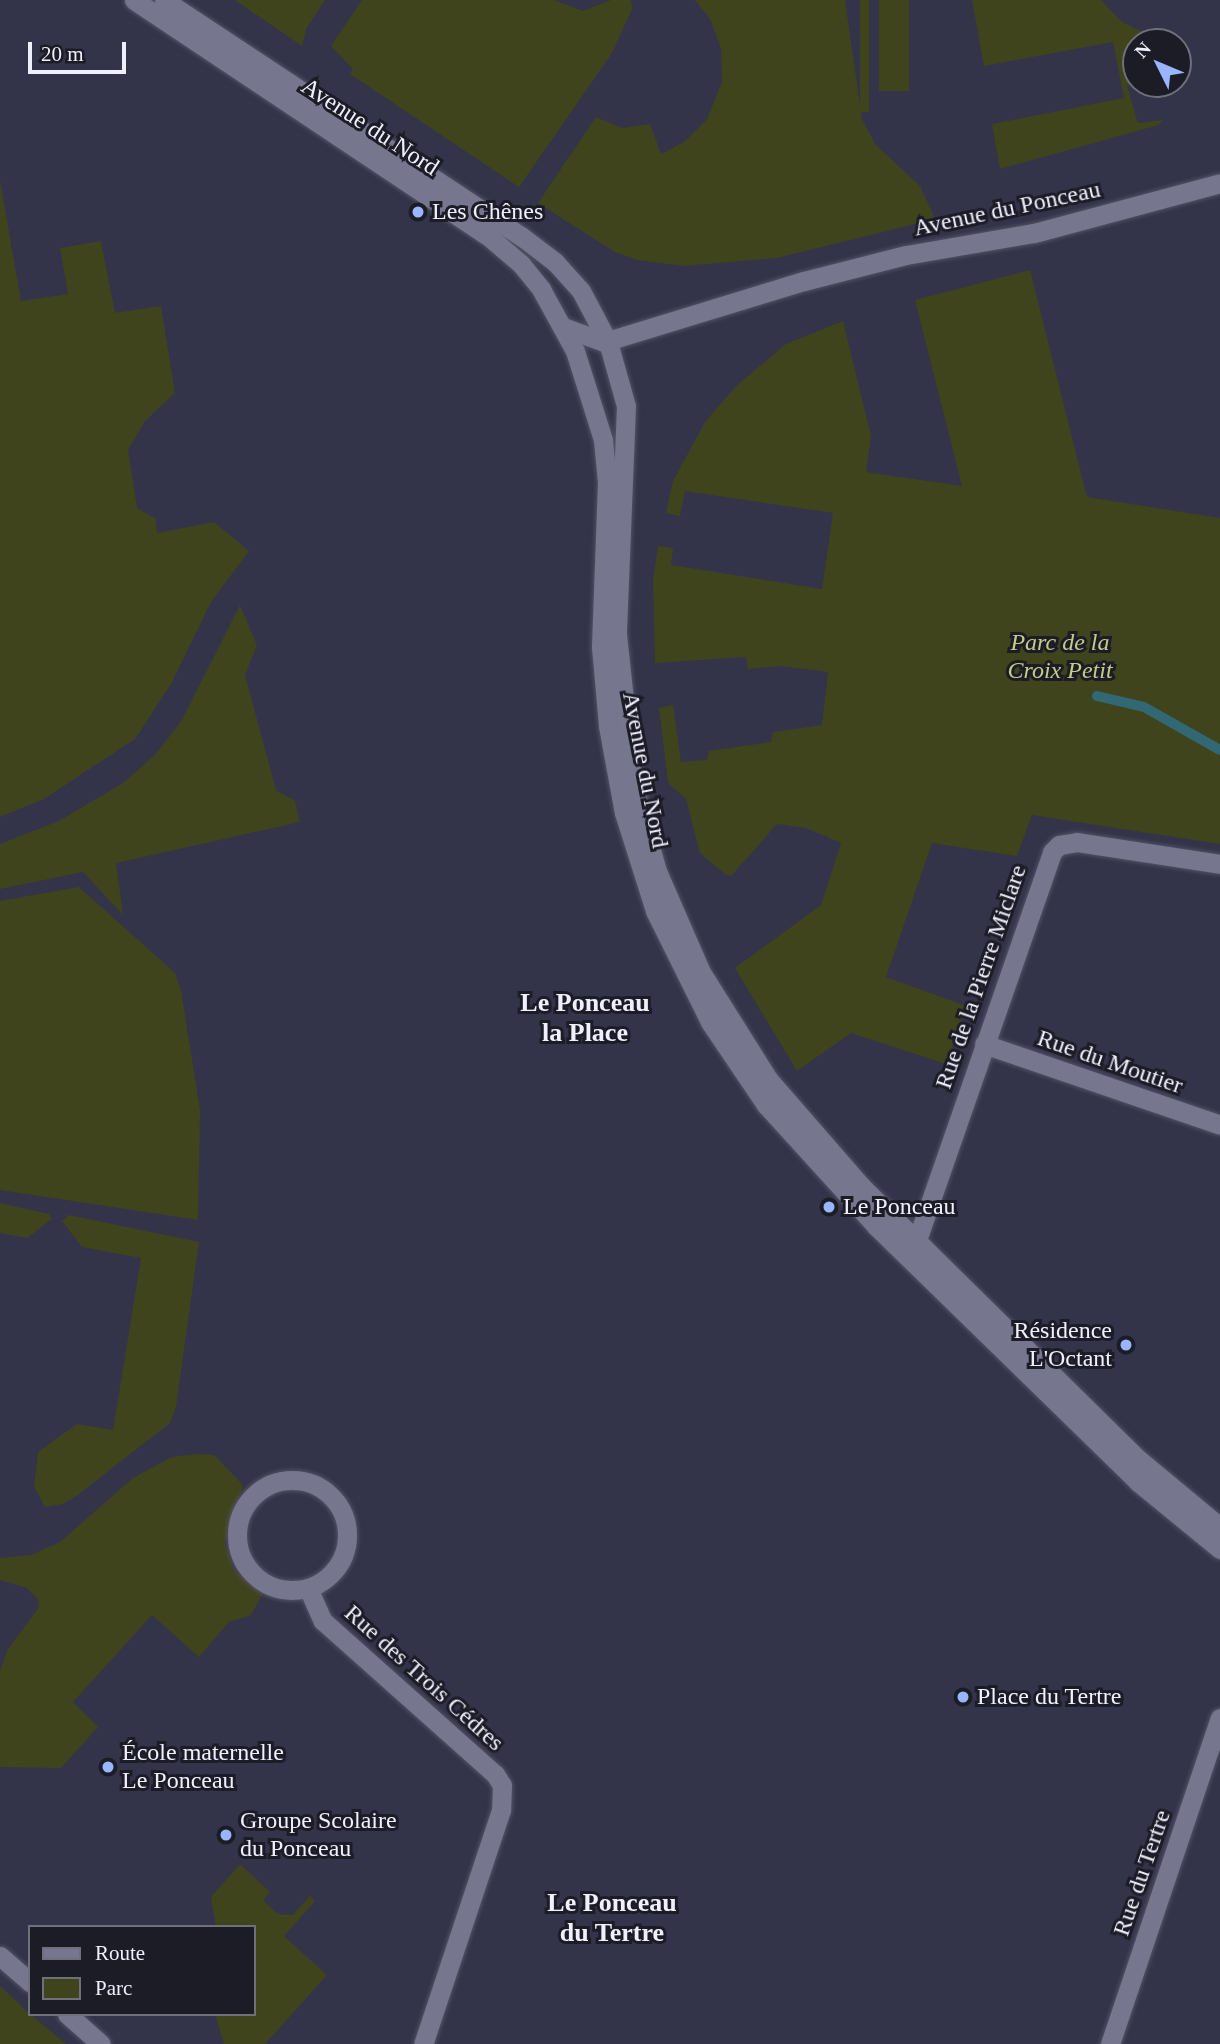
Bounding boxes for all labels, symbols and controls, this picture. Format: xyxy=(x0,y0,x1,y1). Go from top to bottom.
scale bar xyxy=(32,28,130,72)
north arrow xyxy=(1122,28,1192,98)
text: N xyxy=(1130,38,1155,62)
text: 20 m xyxy=(41,42,84,66)
street label: Avenue du Nord xyxy=(296,72,444,182)
street label: Avenue du Ponceau xyxy=(911,175,1103,243)
place label: Les Chênes xyxy=(432,198,543,226)
marker: Les Chênes xyxy=(410,204,426,220)
park label: Parc de la Croix Petit xyxy=(1007,629,1113,685)
street label: Avenue du Nord xyxy=(616,690,674,850)
street label: Rue de la Pierre Miclare xyxy=(929,861,1033,1093)
district label: Le Ponceau la Place xyxy=(520,987,650,1048)
street label: Rue du Moutier xyxy=(1033,1024,1187,1100)
place label: Le Ponceau xyxy=(843,1193,956,1221)
marker: Le Ponceau xyxy=(821,1199,837,1215)
place label: Résidence L'Octant xyxy=(1013,1317,1112,1373)
marker: Résidence L'Octant xyxy=(1118,1337,1134,1353)
street label: Rue des Trois Cédres xyxy=(338,1599,510,1757)
place label: Place du Tertre xyxy=(977,1683,1122,1711)
marker: Place du Tertre xyxy=(955,1689,971,1705)
place label: École maternelle Le Ponceau xyxy=(122,1739,284,1795)
marker: École maternelle Le Ponceau xyxy=(100,1759,116,1775)
street label: Rue du Tertre xyxy=(1107,1806,1177,1940)
place label: Groupe Scolaire du Ponceau xyxy=(240,1807,397,1863)
marker: Groupe Scolaire du Ponceau xyxy=(218,1827,234,1843)
district label: Le Ponceau du Tertre xyxy=(547,1887,677,1948)
legend xyxy=(28,1925,256,2016)
text: Route xyxy=(95,1941,145,1965)
text: Parc xyxy=(95,1976,132,2000)

